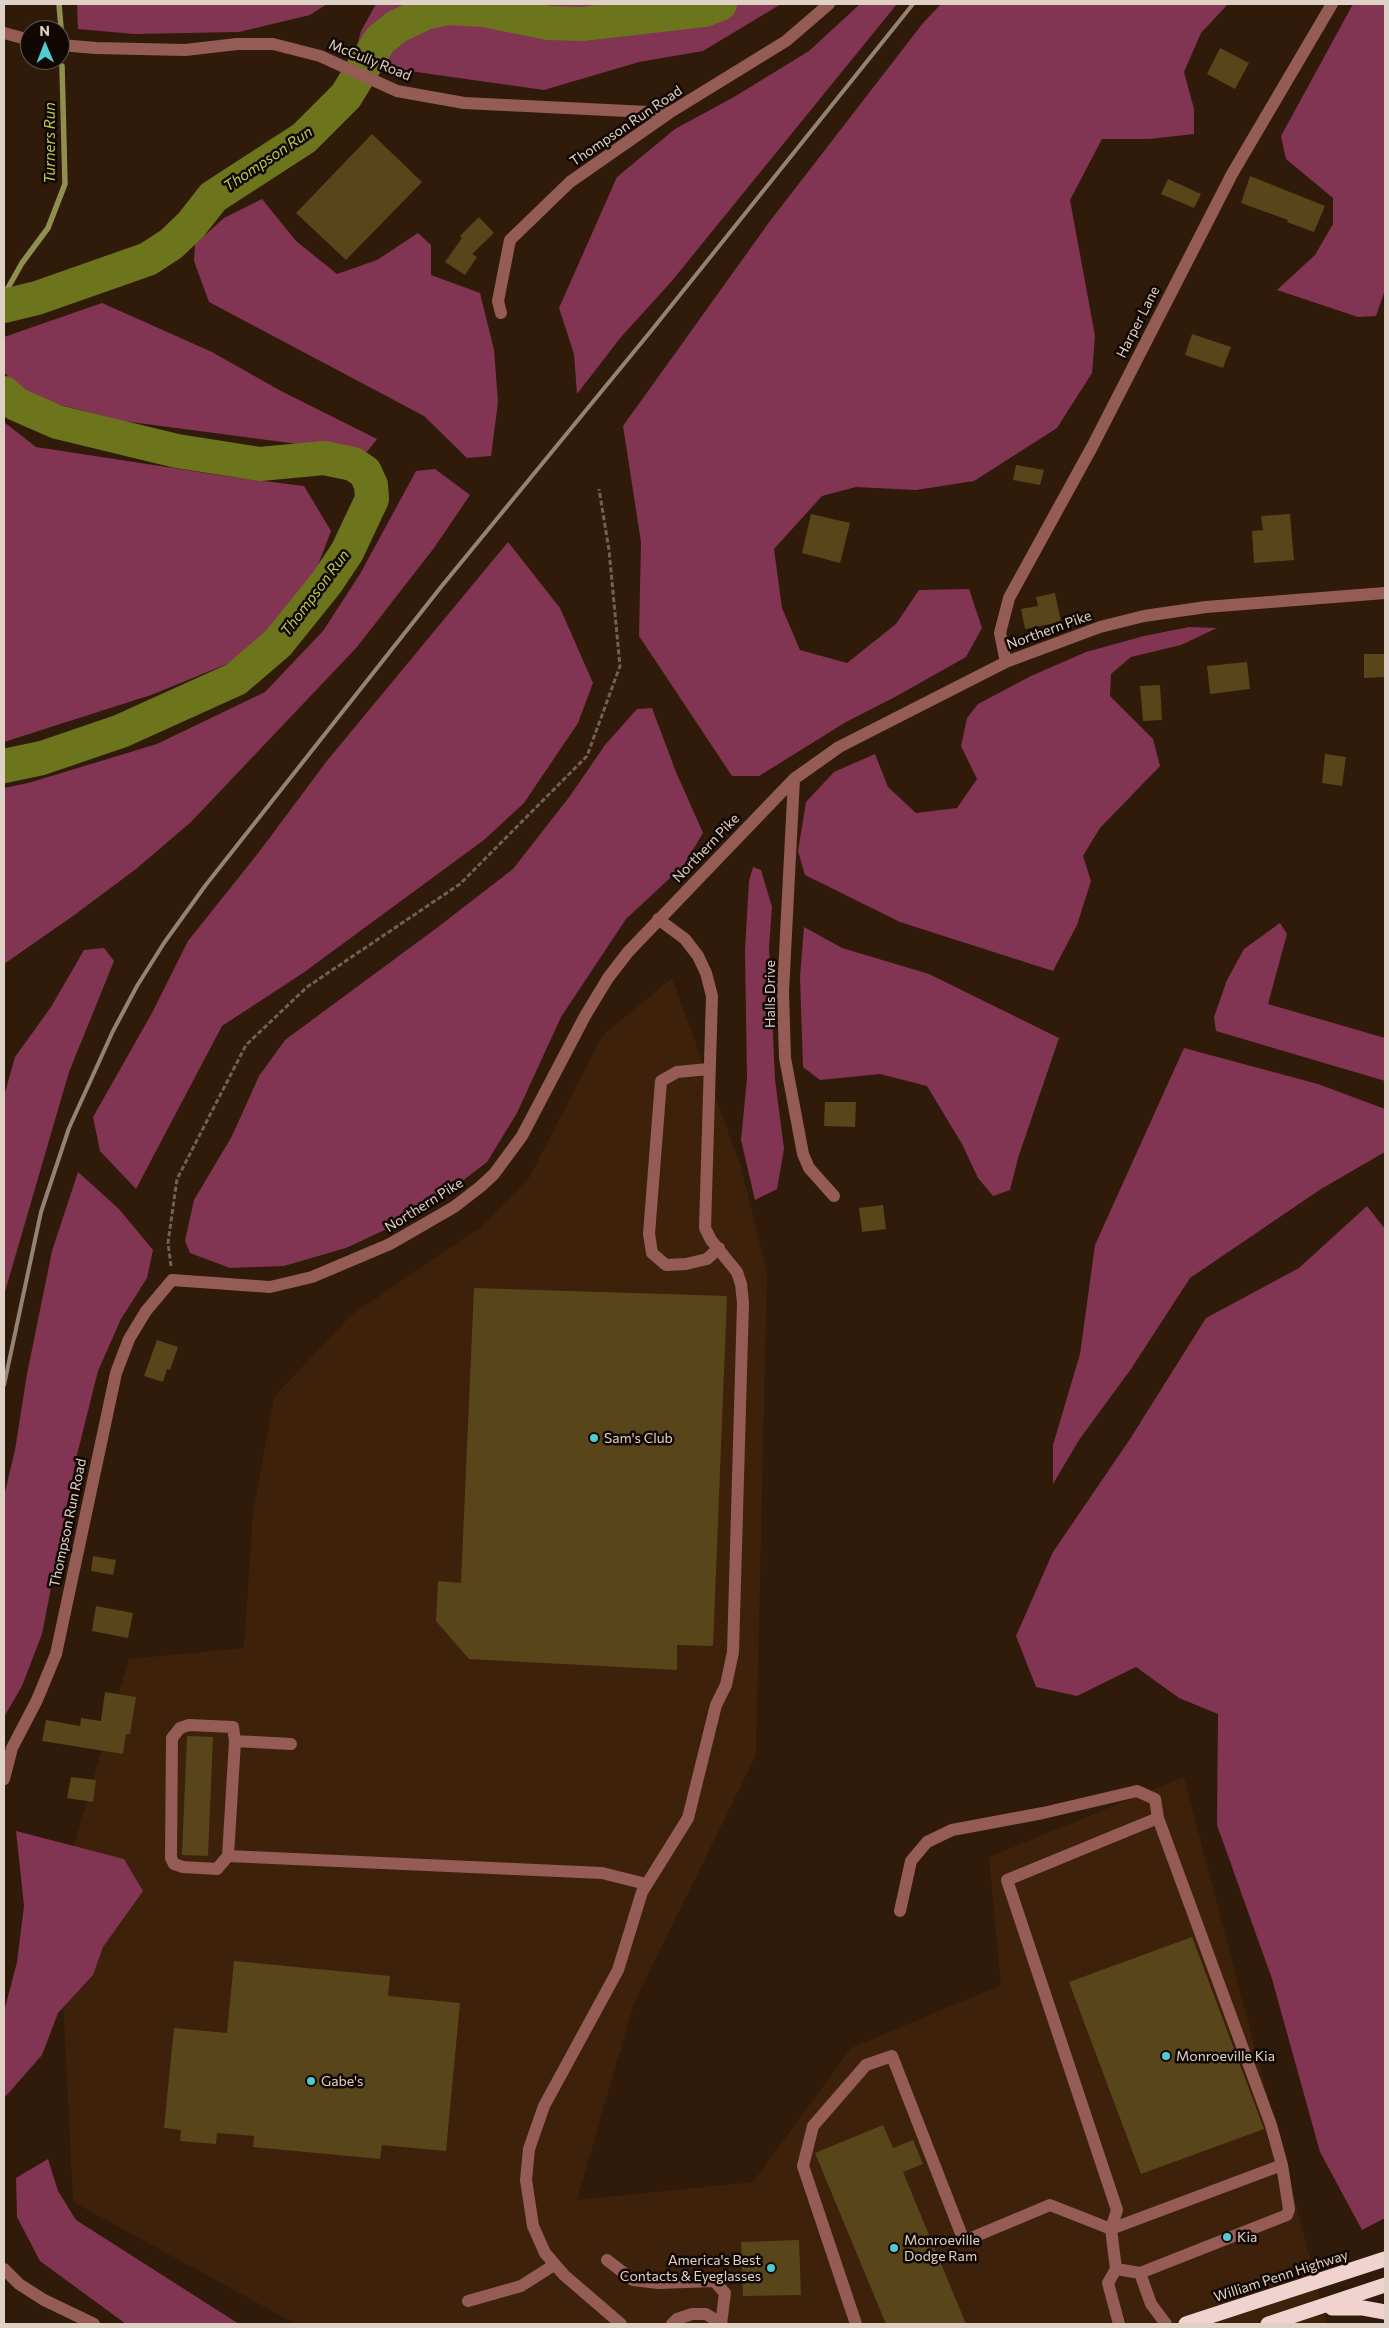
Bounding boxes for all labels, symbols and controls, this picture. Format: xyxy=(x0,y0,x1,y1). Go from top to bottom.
north arrow xyxy=(20,20,70,70)
text: N xyxy=(39,22,50,39)
street label: McCully Road xyxy=(326,36,414,84)
street label: Thompson Run Road xyxy=(567,82,685,170)
water label: Turners Run xyxy=(41,102,59,184)
water label: Thompson Run xyxy=(220,123,316,195)
street label: Harper Lane xyxy=(1113,283,1163,361)
water label: Thompson Run xyxy=(277,546,353,640)
street label: Northern Pike xyxy=(1004,607,1094,653)
street label: Northern Pike xyxy=(669,810,743,886)
street label: Halls Drive xyxy=(762,960,778,1028)
street label: Northern Pike xyxy=(382,1174,466,1236)
place label: Sam's Club xyxy=(604,1430,673,1446)
marker: Sam's Club xyxy=(588,1432,600,1444)
street label: Thompson Run Road xyxy=(46,1457,90,1589)
place label: Monroeville Kia xyxy=(1176,2048,1275,2064)
marker: Monroeville Kia xyxy=(1160,2050,1172,2062)
place label: Gabe's xyxy=(321,2073,363,2089)
marker: Gabe's xyxy=(305,2075,317,2087)
place label: Kia xyxy=(1237,2229,1257,2245)
marker: Kia xyxy=(1221,2231,1233,2243)
place label: Monroeville Dodge Ram xyxy=(904,2232,980,2264)
marker: Monroeville Dodge Ram xyxy=(888,2242,900,2254)
street label: William Penn Highway xyxy=(1212,2246,1350,2306)
place label: America's Best Contacts & Eyeglasses xyxy=(620,2252,761,2284)
marker: America's Best Contacts & Eyeglasses xyxy=(765,2262,777,2274)

